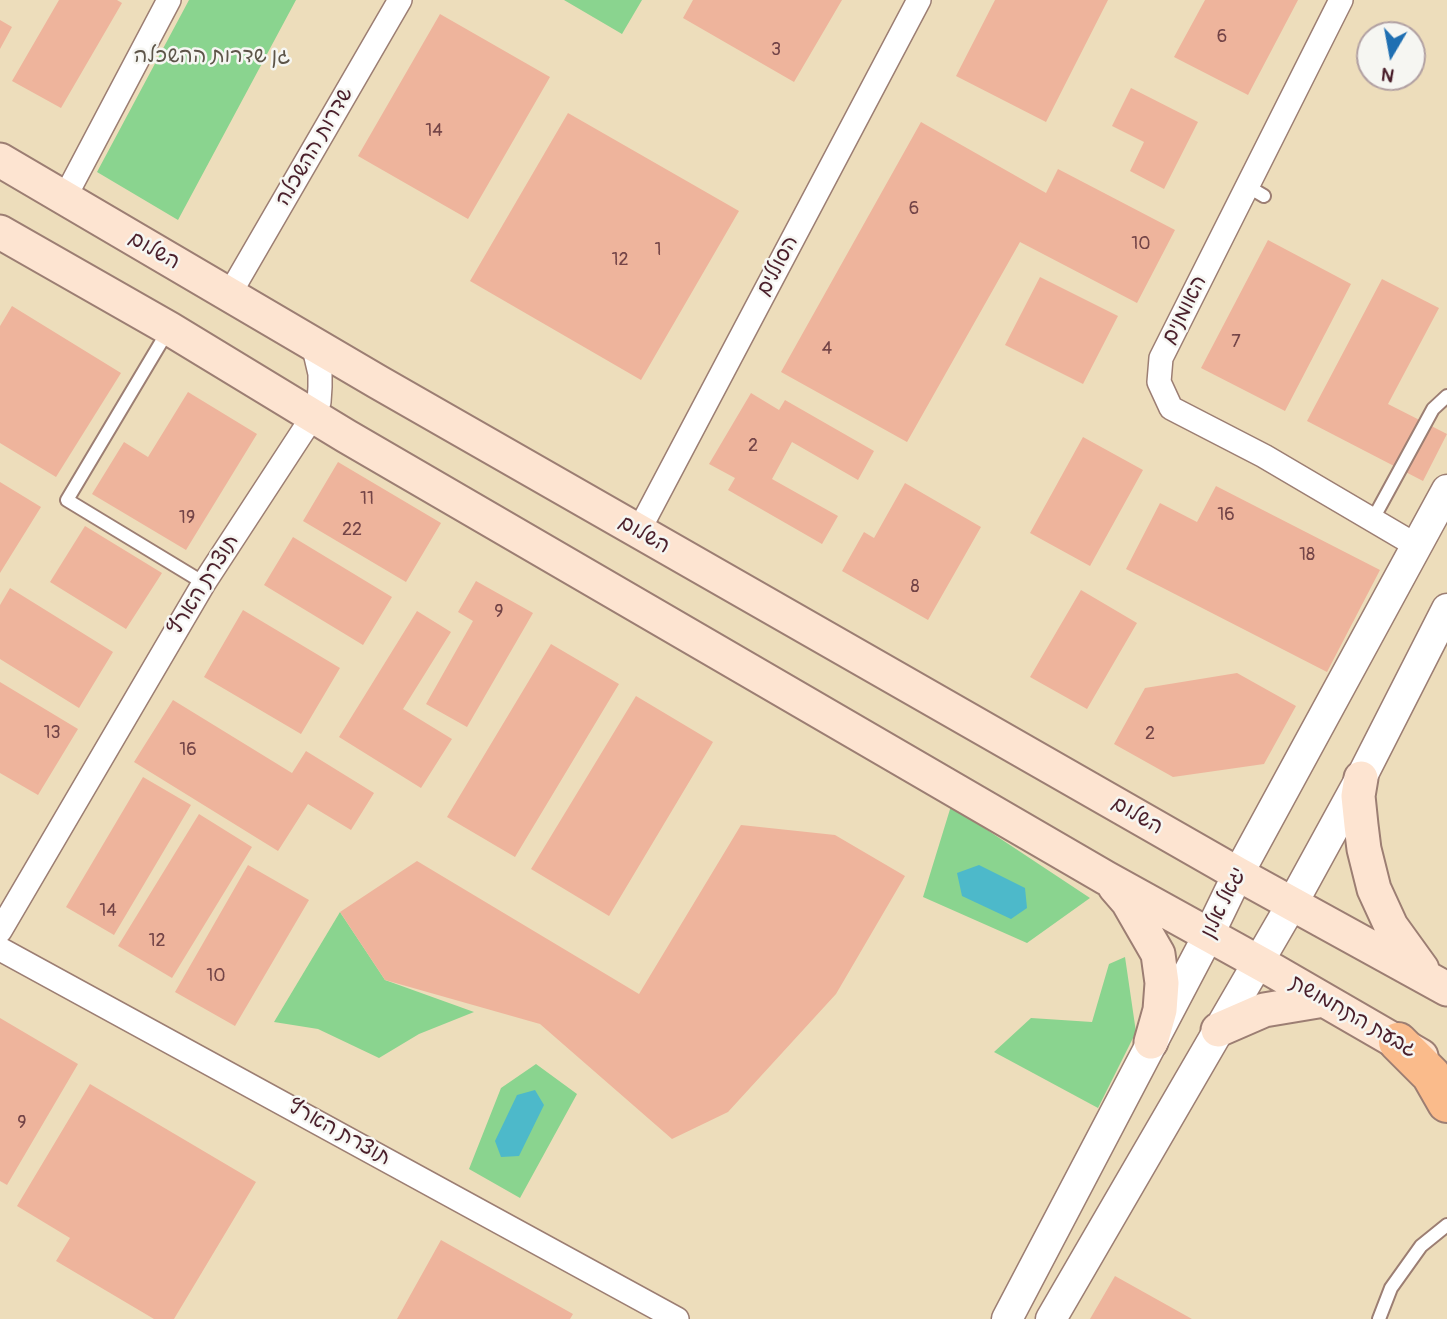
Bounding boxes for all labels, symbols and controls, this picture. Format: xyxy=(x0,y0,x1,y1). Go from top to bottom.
north arrow xyxy=(1356,21,1426,91)
house number: 6 xyxy=(1217,26,1227,48)
house number: 3 xyxy=(771,39,781,61)
park label: גן שדרות ההשכלה xyxy=(134,44,290,70)
text: N xyxy=(1379,62,1396,88)
street label: שדרות ההשכלה xyxy=(271,83,359,211)
house number: 14 xyxy=(425,120,443,142)
house number: 6 xyxy=(909,198,919,220)
street label: השלום xyxy=(124,226,184,276)
street label: הסוללים xyxy=(752,231,804,301)
house number: 10 xyxy=(1131,233,1151,255)
house number: 1 xyxy=(654,239,662,261)
house number: 12 xyxy=(611,249,629,271)
street label: האומנים xyxy=(1157,271,1213,349)
house number: 7 xyxy=(1231,331,1241,353)
house number: 4 xyxy=(822,338,832,360)
house number: 2 xyxy=(748,435,758,457)
house number: 11 xyxy=(360,488,374,510)
house number: 16 xyxy=(1217,504,1235,526)
house number: 19 xyxy=(179,507,195,529)
street label: השלום xyxy=(614,510,674,560)
house number: 22 xyxy=(342,519,362,541)
street label: תוצרת הארץ xyxy=(163,530,245,640)
house number: 18 xyxy=(1299,544,1315,566)
house number: 8 xyxy=(910,576,920,598)
house number: 9 xyxy=(494,601,504,623)
house number: 13 xyxy=(43,722,61,744)
house number: 2 xyxy=(1145,723,1155,745)
house number: 16 xyxy=(179,739,197,761)
street label: השלום xyxy=(1107,791,1167,841)
street label: יגאל אלון xyxy=(1196,863,1252,943)
house number: 14 xyxy=(99,900,117,922)
house number: 12 xyxy=(148,930,166,952)
house number: 10 xyxy=(206,965,226,987)
street label: גבעת התחמושת xyxy=(1285,970,1421,1064)
street label: תוצרת הארץ xyxy=(283,1094,395,1172)
house number: 9 xyxy=(17,1112,27,1134)

